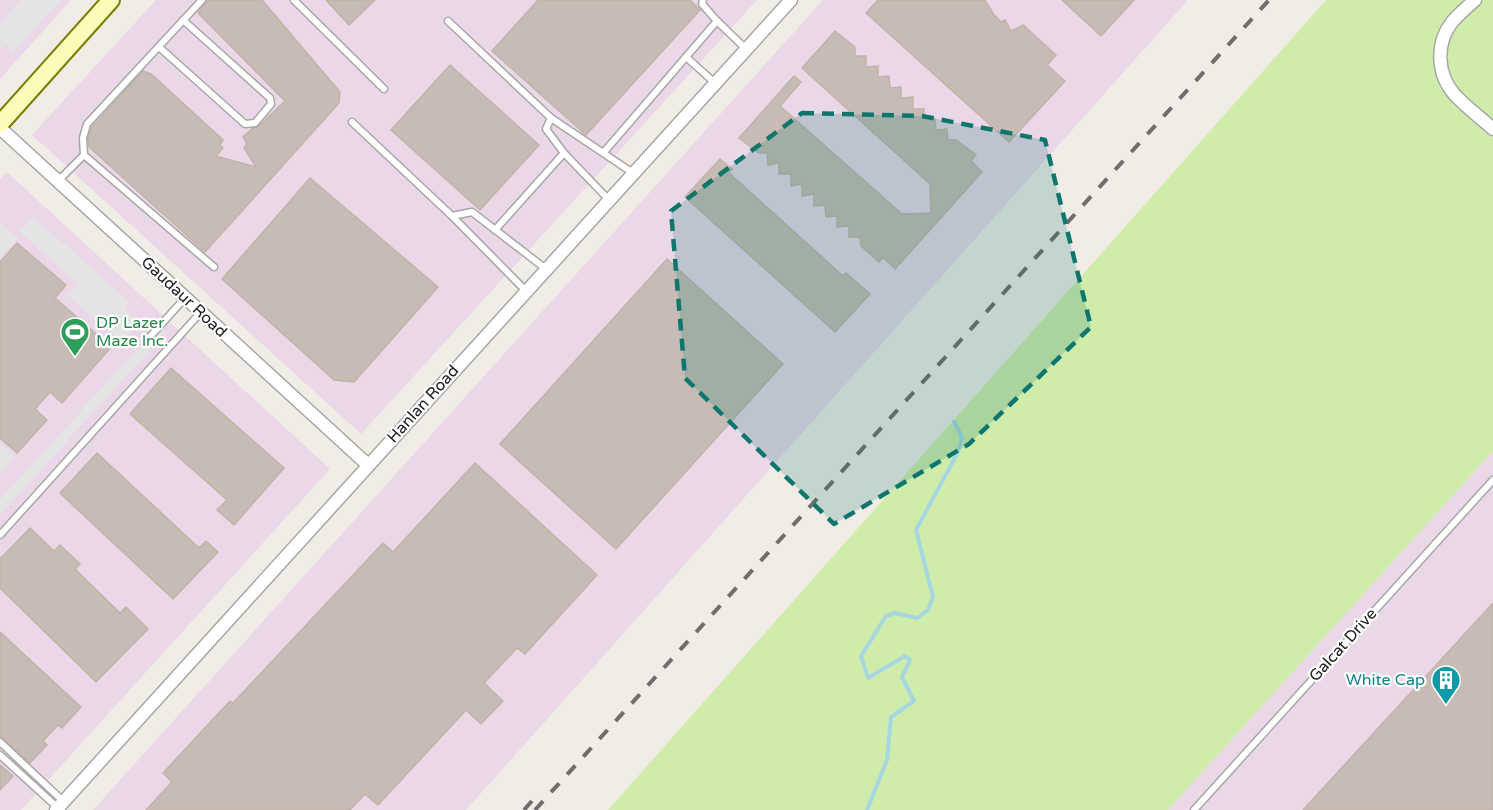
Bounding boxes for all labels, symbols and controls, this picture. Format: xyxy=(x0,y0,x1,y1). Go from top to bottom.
street label: Gaudaur Road xyxy=(137,252,231,342)
place label: DP Lazer Maze Inc. xyxy=(96,313,168,351)
sports icon: DP Lazer Maze Inc. xyxy=(59,316,91,358)
street label: Hanlan Road xyxy=(383,361,463,447)
street label: Galcat Drive xyxy=(1305,604,1381,686)
building icon: White Cap xyxy=(1430,664,1462,706)
place label: White Cap xyxy=(1346,670,1425,690)

